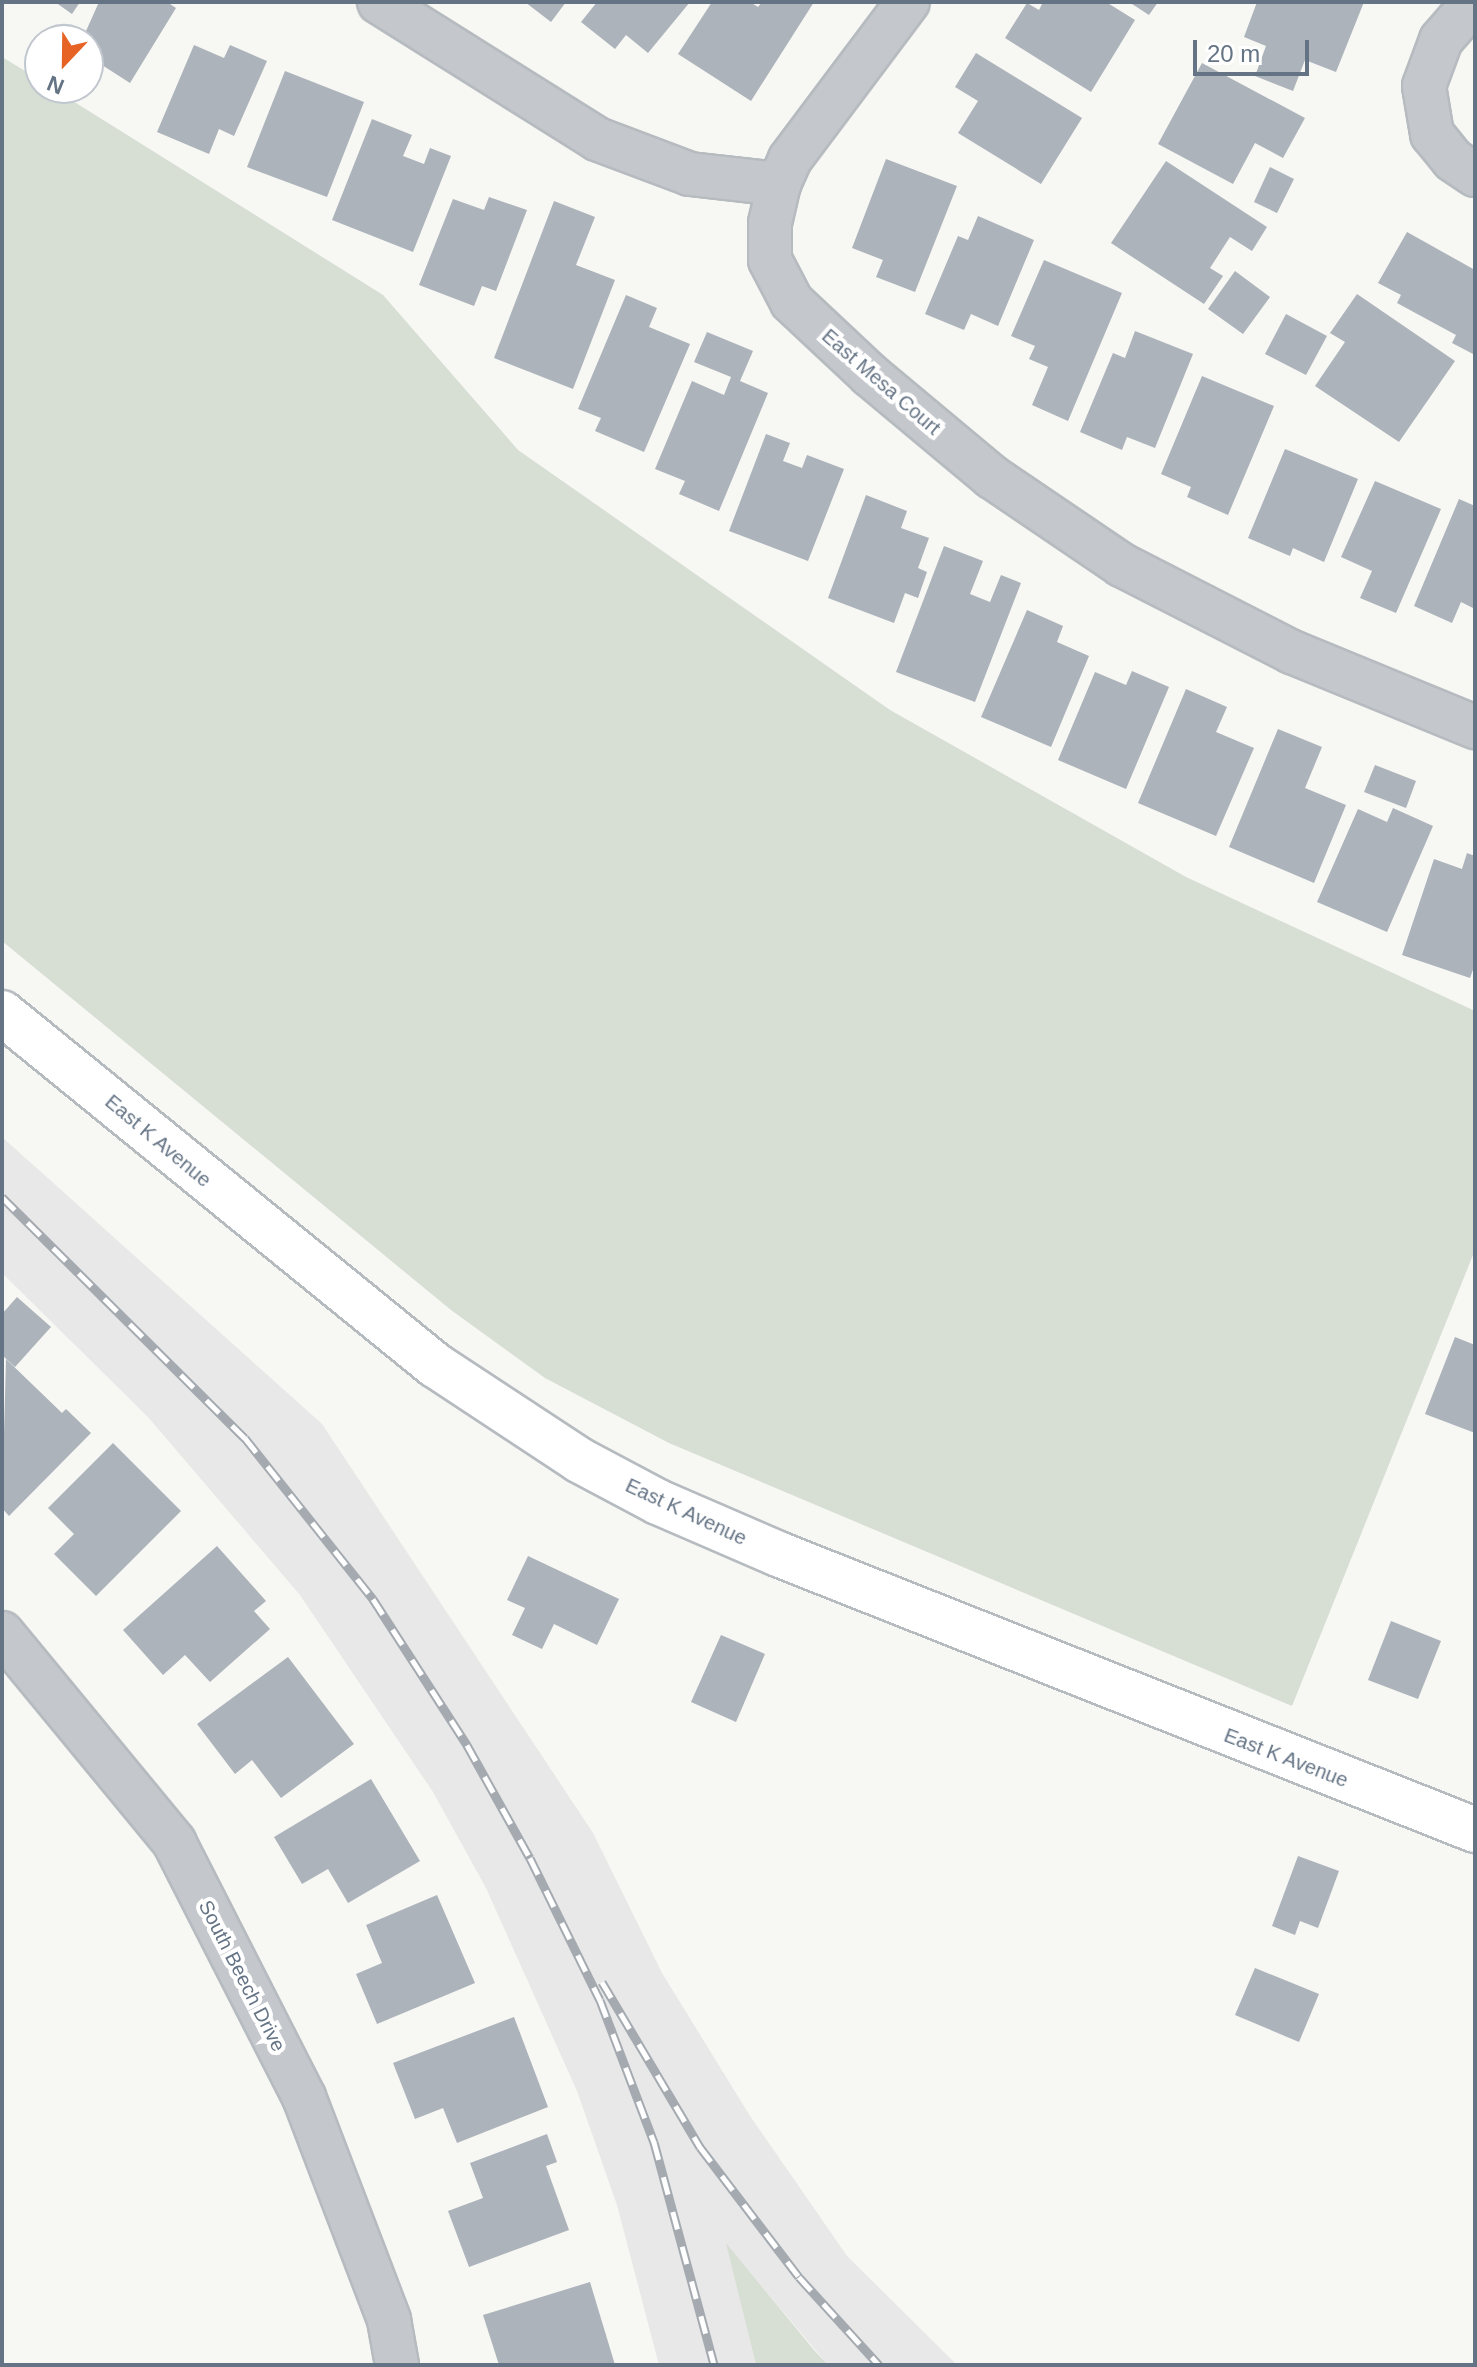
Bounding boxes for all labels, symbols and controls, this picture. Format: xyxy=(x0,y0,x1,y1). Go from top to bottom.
north arrow xyxy=(24,24,104,104)
scale bar xyxy=(1197,24,1313,74)
text: 20 m xyxy=(1207,40,1260,67)
text: N xyxy=(44,70,68,99)
street label: East Mesa Court xyxy=(817,324,945,440)
street label: East K Avenue xyxy=(100,1089,216,1193)
street label: East K Avenue xyxy=(621,1473,751,1551)
street label: East K Avenue xyxy=(1220,1723,1352,1793)
street label: South Beech Drive xyxy=(193,1896,291,2056)

